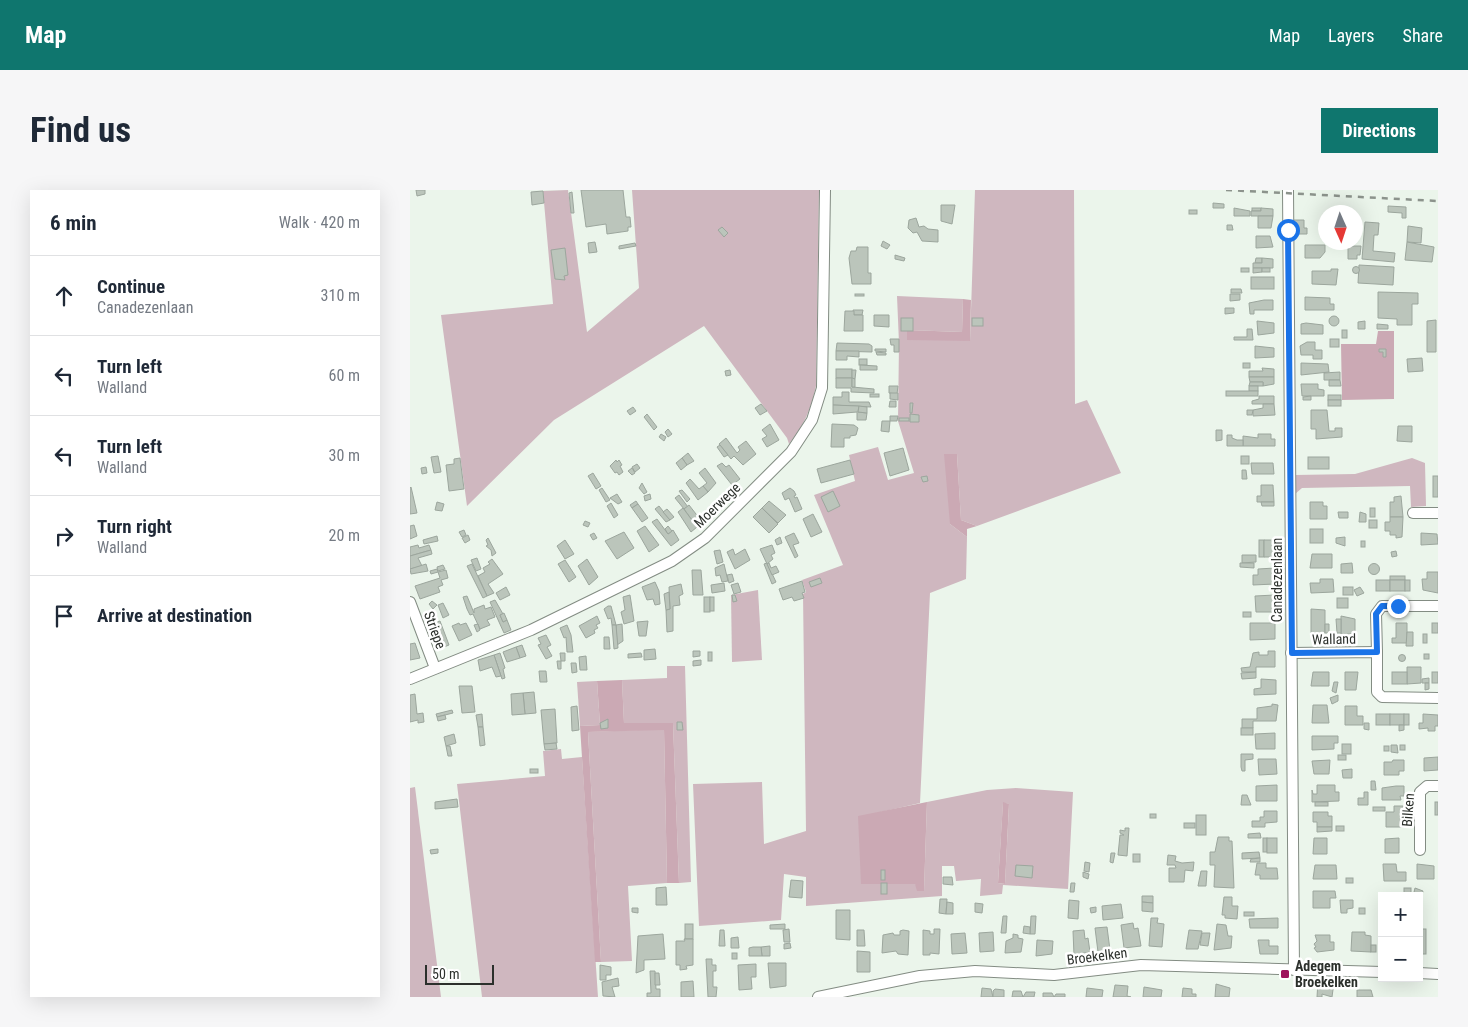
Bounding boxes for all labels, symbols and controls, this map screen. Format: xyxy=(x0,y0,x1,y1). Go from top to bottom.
text: Map xyxy=(25,21,66,49)
text: Map xyxy=(1269,25,1300,46)
text: Layers xyxy=(1328,25,1375,46)
text: Share xyxy=(1403,25,1443,46)
button: Directions xyxy=(1321,108,1438,153)
text: Find us xyxy=(30,110,131,151)
north arrow xyxy=(1318,205,1363,250)
text: 6 min xyxy=(50,211,97,235)
text: Walk · 420 m xyxy=(279,213,360,232)
route start xyxy=(1277,219,1300,242)
text: Continue xyxy=(97,275,165,298)
icon: ahead xyxy=(50,282,78,310)
text: 310 m xyxy=(321,286,360,305)
text: Canadezenlaan xyxy=(97,298,193,317)
text: Turn left xyxy=(97,355,162,378)
icon: left xyxy=(50,362,78,390)
text: 60 m xyxy=(328,366,360,385)
text: Walland xyxy=(97,378,147,397)
text: Turn left xyxy=(97,435,162,458)
icon: left xyxy=(50,442,78,470)
text: 30 m xyxy=(328,446,360,465)
text: Walland xyxy=(97,458,147,477)
street label: Moerwege xyxy=(691,479,744,531)
text: Turn right xyxy=(97,515,172,538)
icon: right xyxy=(50,522,78,550)
text: 20 m xyxy=(328,526,360,545)
text: Walland xyxy=(97,538,147,557)
street label: Canadezenlaan xyxy=(1269,538,1285,622)
route end xyxy=(1387,595,1410,618)
icon: arrive xyxy=(50,602,78,630)
text: Arrive at destination xyxy=(97,604,252,627)
street label: Striepe xyxy=(421,609,449,651)
street label: Walland xyxy=(1312,631,1356,647)
street label: Bilken xyxy=(1399,793,1417,827)
map controls xyxy=(1378,892,1423,982)
button: + xyxy=(1378,892,1423,937)
button: − xyxy=(1378,937,1423,982)
street label: Broekelken xyxy=(1066,944,1128,968)
place label: Adegem Broekelken xyxy=(1295,958,1358,990)
scale bar xyxy=(425,962,494,985)
text: 50 m xyxy=(432,966,460,982)
marker: Adegem Broekelken xyxy=(1279,968,1291,980)

